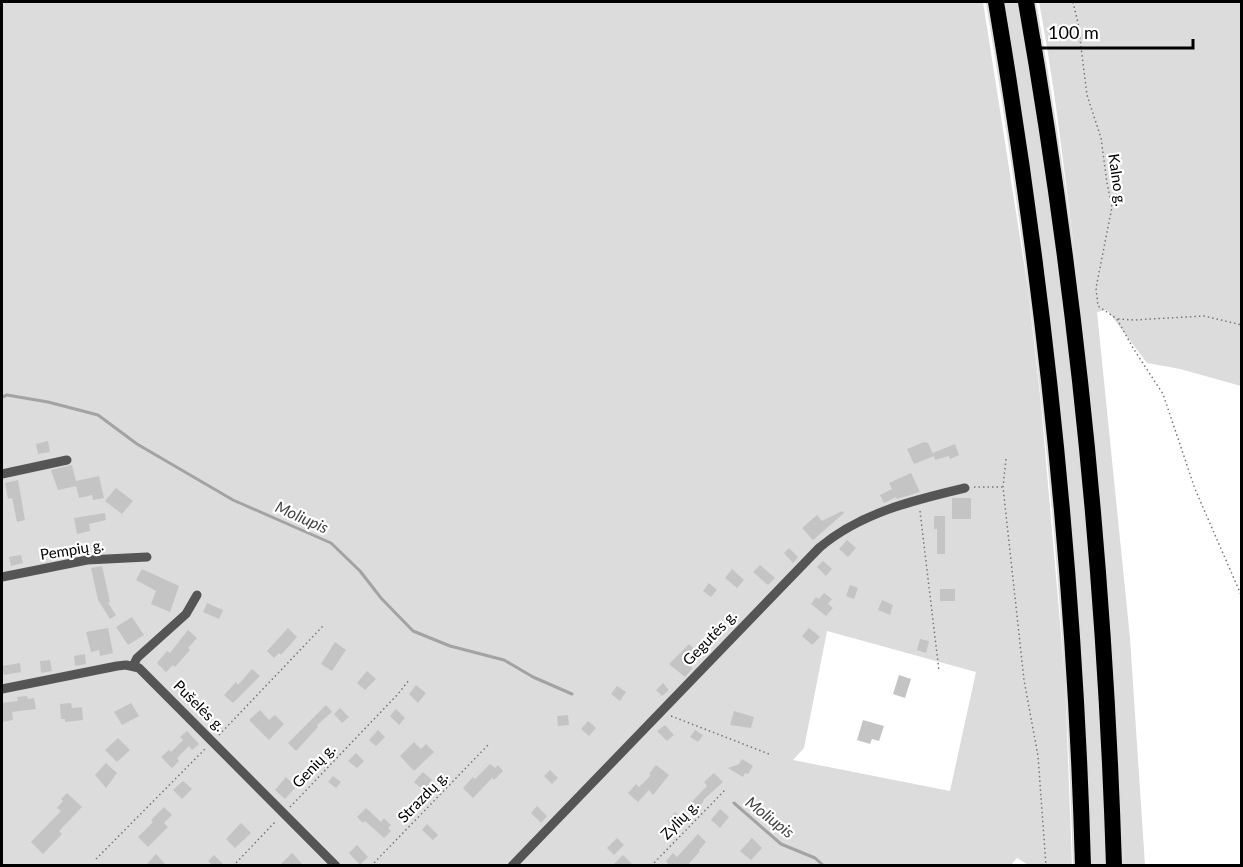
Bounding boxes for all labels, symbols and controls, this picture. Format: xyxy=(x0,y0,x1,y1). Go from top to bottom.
scale bar xyxy=(1039,12,1194,50)
text: 100 m xyxy=(1048,21,1099,43)
street label: Kalno g. xyxy=(1105,152,1131,207)
water label: Moliupis xyxy=(273,496,332,537)
street label: Pempių g. xyxy=(39,535,105,563)
street label: Gegutės g. xyxy=(679,606,740,669)
street label: Pušelės g. xyxy=(170,676,229,735)
street label: Genių g. xyxy=(288,740,339,791)
street label: Strazdų g. xyxy=(393,767,451,826)
water label: Moliupis xyxy=(742,792,799,842)
street label: Zylių g. xyxy=(656,796,702,842)

